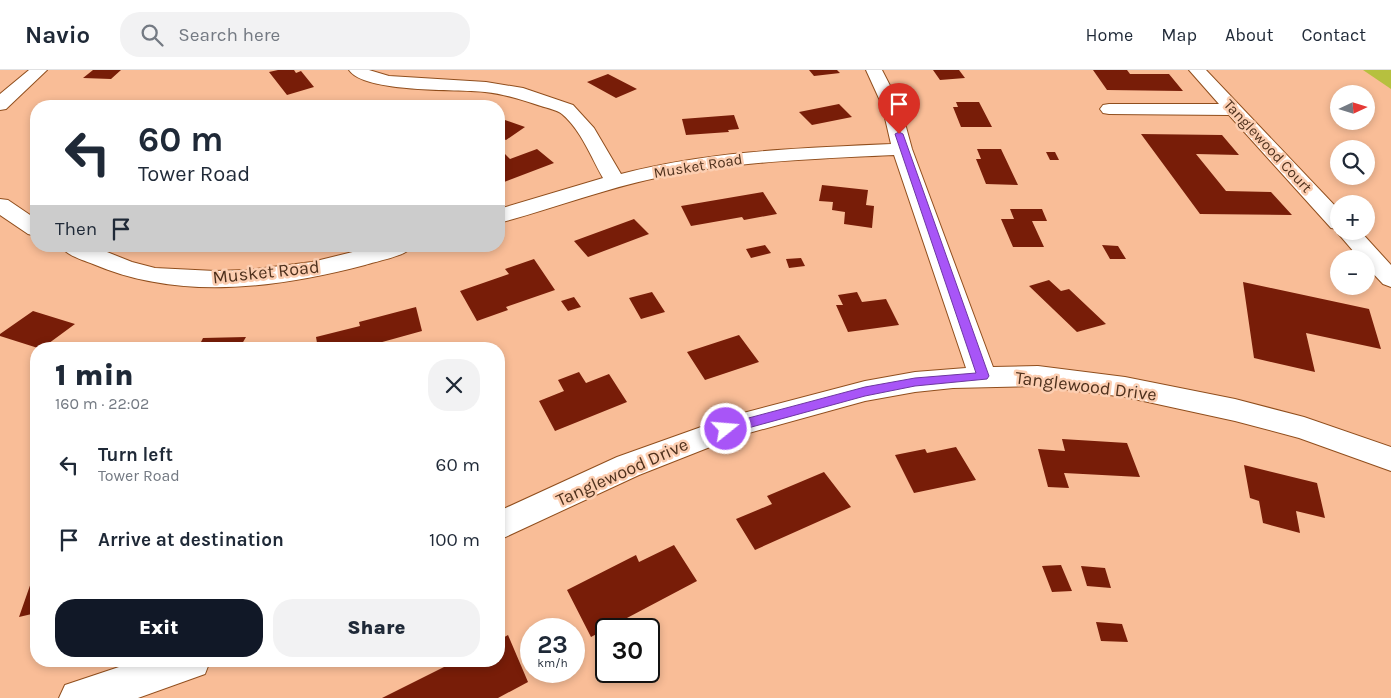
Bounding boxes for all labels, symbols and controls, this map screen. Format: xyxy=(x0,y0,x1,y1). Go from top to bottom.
search box xyxy=(120,12,470,57)
text: Navio xyxy=(25,21,90,49)
icon: search xyxy=(138,21,166,49)
text: Search here xyxy=(178,24,280,46)
text: Home xyxy=(1085,24,1133,46)
text: Map xyxy=(1161,24,1197,46)
text: About xyxy=(1225,24,1274,46)
text: Contact xyxy=(1302,24,1366,46)
pin xyxy=(878,83,920,134)
north arrow xyxy=(1330,85,1375,130)
map controls xyxy=(1330,85,1375,295)
icon: arrive xyxy=(885,90,913,118)
street label: Tanglewood Court xyxy=(1220,96,1316,197)
text: 60 m xyxy=(138,119,223,160)
icon: left xyxy=(55,120,120,185)
button: search xyxy=(1330,140,1375,185)
street label: Musket Road xyxy=(652,150,744,182)
text: Tower Road xyxy=(138,161,250,187)
button: + xyxy=(1330,195,1375,240)
icon: arrive xyxy=(107,215,135,243)
text: Then xyxy=(55,218,97,240)
button: − xyxy=(1330,250,1375,295)
street label: Musket Road xyxy=(211,255,321,289)
text: 1 min xyxy=(55,357,134,393)
button: close xyxy=(428,359,480,411)
street label: Tanglewood Drive xyxy=(1014,366,1158,406)
text: 160 m · 22:02 xyxy=(55,394,149,413)
position arrow xyxy=(699,402,751,454)
street label: Tanglewood Drive xyxy=(553,433,691,511)
text: Turn left xyxy=(98,444,173,466)
icon: left xyxy=(55,451,83,479)
text: 60 m xyxy=(436,454,480,476)
text: Tower Road xyxy=(98,466,180,485)
icon: arrive xyxy=(55,526,83,554)
text: Arrive at destination xyxy=(98,529,284,551)
text: 100 m xyxy=(429,529,480,551)
button: Exit xyxy=(55,599,263,657)
button: Share xyxy=(273,599,480,657)
speed limit sign: 30 xyxy=(595,618,660,683)
text: 23 xyxy=(537,630,568,659)
text: km/h xyxy=(537,656,568,670)

